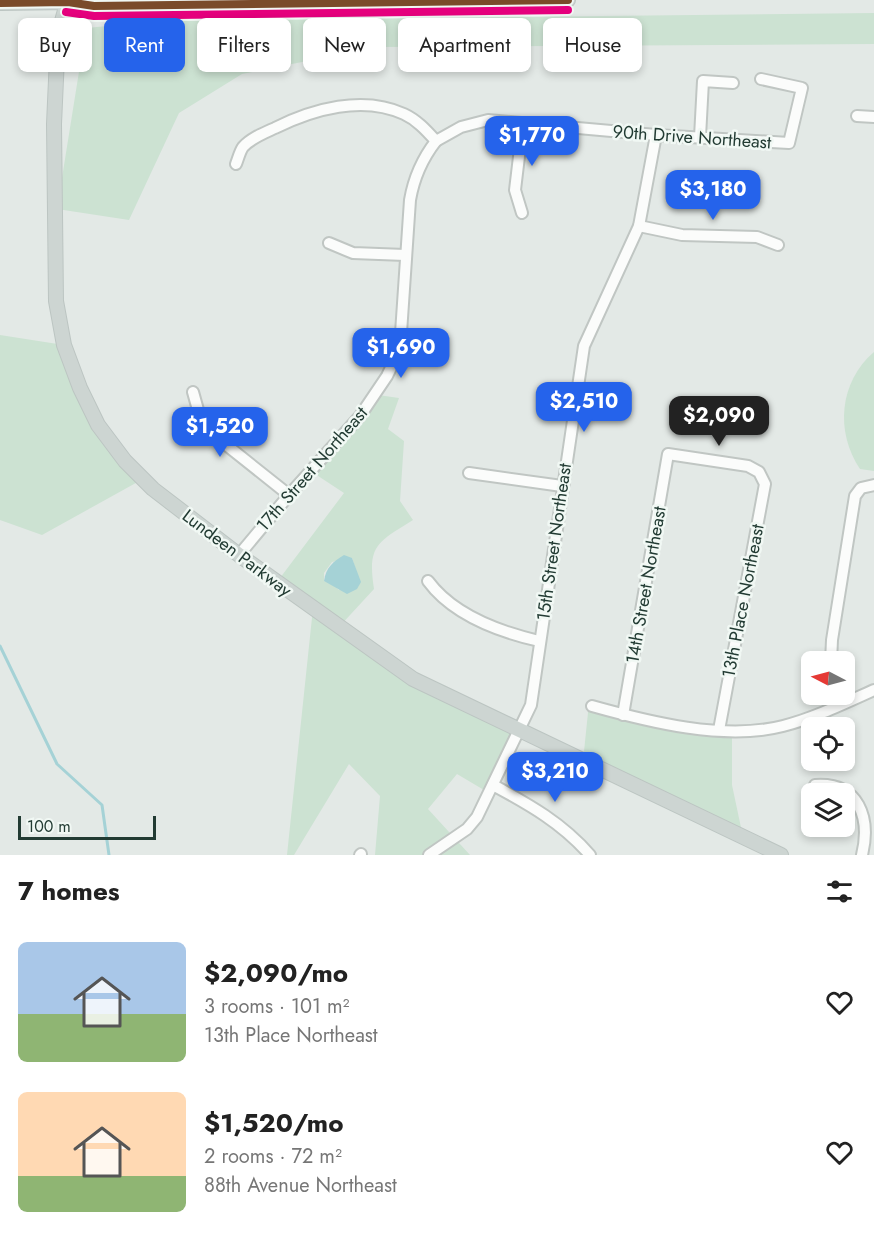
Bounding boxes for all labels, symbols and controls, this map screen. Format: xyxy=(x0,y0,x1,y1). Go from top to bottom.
chip: Buy xyxy=(18,18,92,72)
chip: Rent xyxy=(104,18,185,72)
chip: Filters xyxy=(197,18,291,72)
chip: New xyxy=(303,18,386,72)
chip: Apartment xyxy=(398,18,531,72)
chip: House xyxy=(543,18,642,72)
pin: $1,770 xyxy=(483,116,581,167)
street label: 90th Drive Northeast xyxy=(612,118,773,156)
text: $1,770 xyxy=(499,121,565,150)
pin: $3,180 xyxy=(664,170,762,221)
text: $3,180 xyxy=(680,175,747,204)
pin: $1,690 xyxy=(352,328,450,379)
text: $1,690 xyxy=(366,333,436,362)
pin: $2,510 xyxy=(535,382,633,433)
text: $2,510 xyxy=(550,387,618,416)
pin: $2,090 xyxy=(670,396,768,447)
street label: 17th Street Northeast xyxy=(250,400,374,537)
text: $2,090 xyxy=(683,401,755,430)
pin: $1,520 xyxy=(171,407,269,458)
text: $1,520 xyxy=(186,412,254,441)
street label: 15th Street Northeast xyxy=(530,461,578,623)
street label: Lundeen Parkway xyxy=(177,503,297,603)
street label: 14th Street Northeast xyxy=(619,504,673,666)
street label: 13th Place Northeast xyxy=(715,521,771,680)
north arrow xyxy=(801,651,855,705)
map controls xyxy=(801,651,855,837)
button: locate xyxy=(801,717,855,771)
pin: $3,210 xyxy=(506,752,604,803)
text: $3,210 xyxy=(521,757,589,786)
button: layers xyxy=(801,783,855,837)
scale bar xyxy=(18,813,156,840)
text: 100 m xyxy=(27,815,71,838)
text: 7 homes xyxy=(18,872,120,910)
icon: filters xyxy=(823,875,856,908)
text: $2,090/mo xyxy=(204,954,348,992)
icon: home xyxy=(66,966,138,1038)
icon: heart xyxy=(823,986,856,1019)
text: 3 rooms · 101 m² xyxy=(204,992,350,1021)
text: 13th Place Northeast xyxy=(204,1021,378,1050)
text: $1,520/mo xyxy=(204,1104,344,1142)
icon: home xyxy=(66,1116,138,1188)
icon: heart xyxy=(823,1136,856,1169)
text: 2 rooms · 72 m² xyxy=(204,1142,342,1171)
text: 88th Avenue Northeast xyxy=(204,1171,397,1200)

